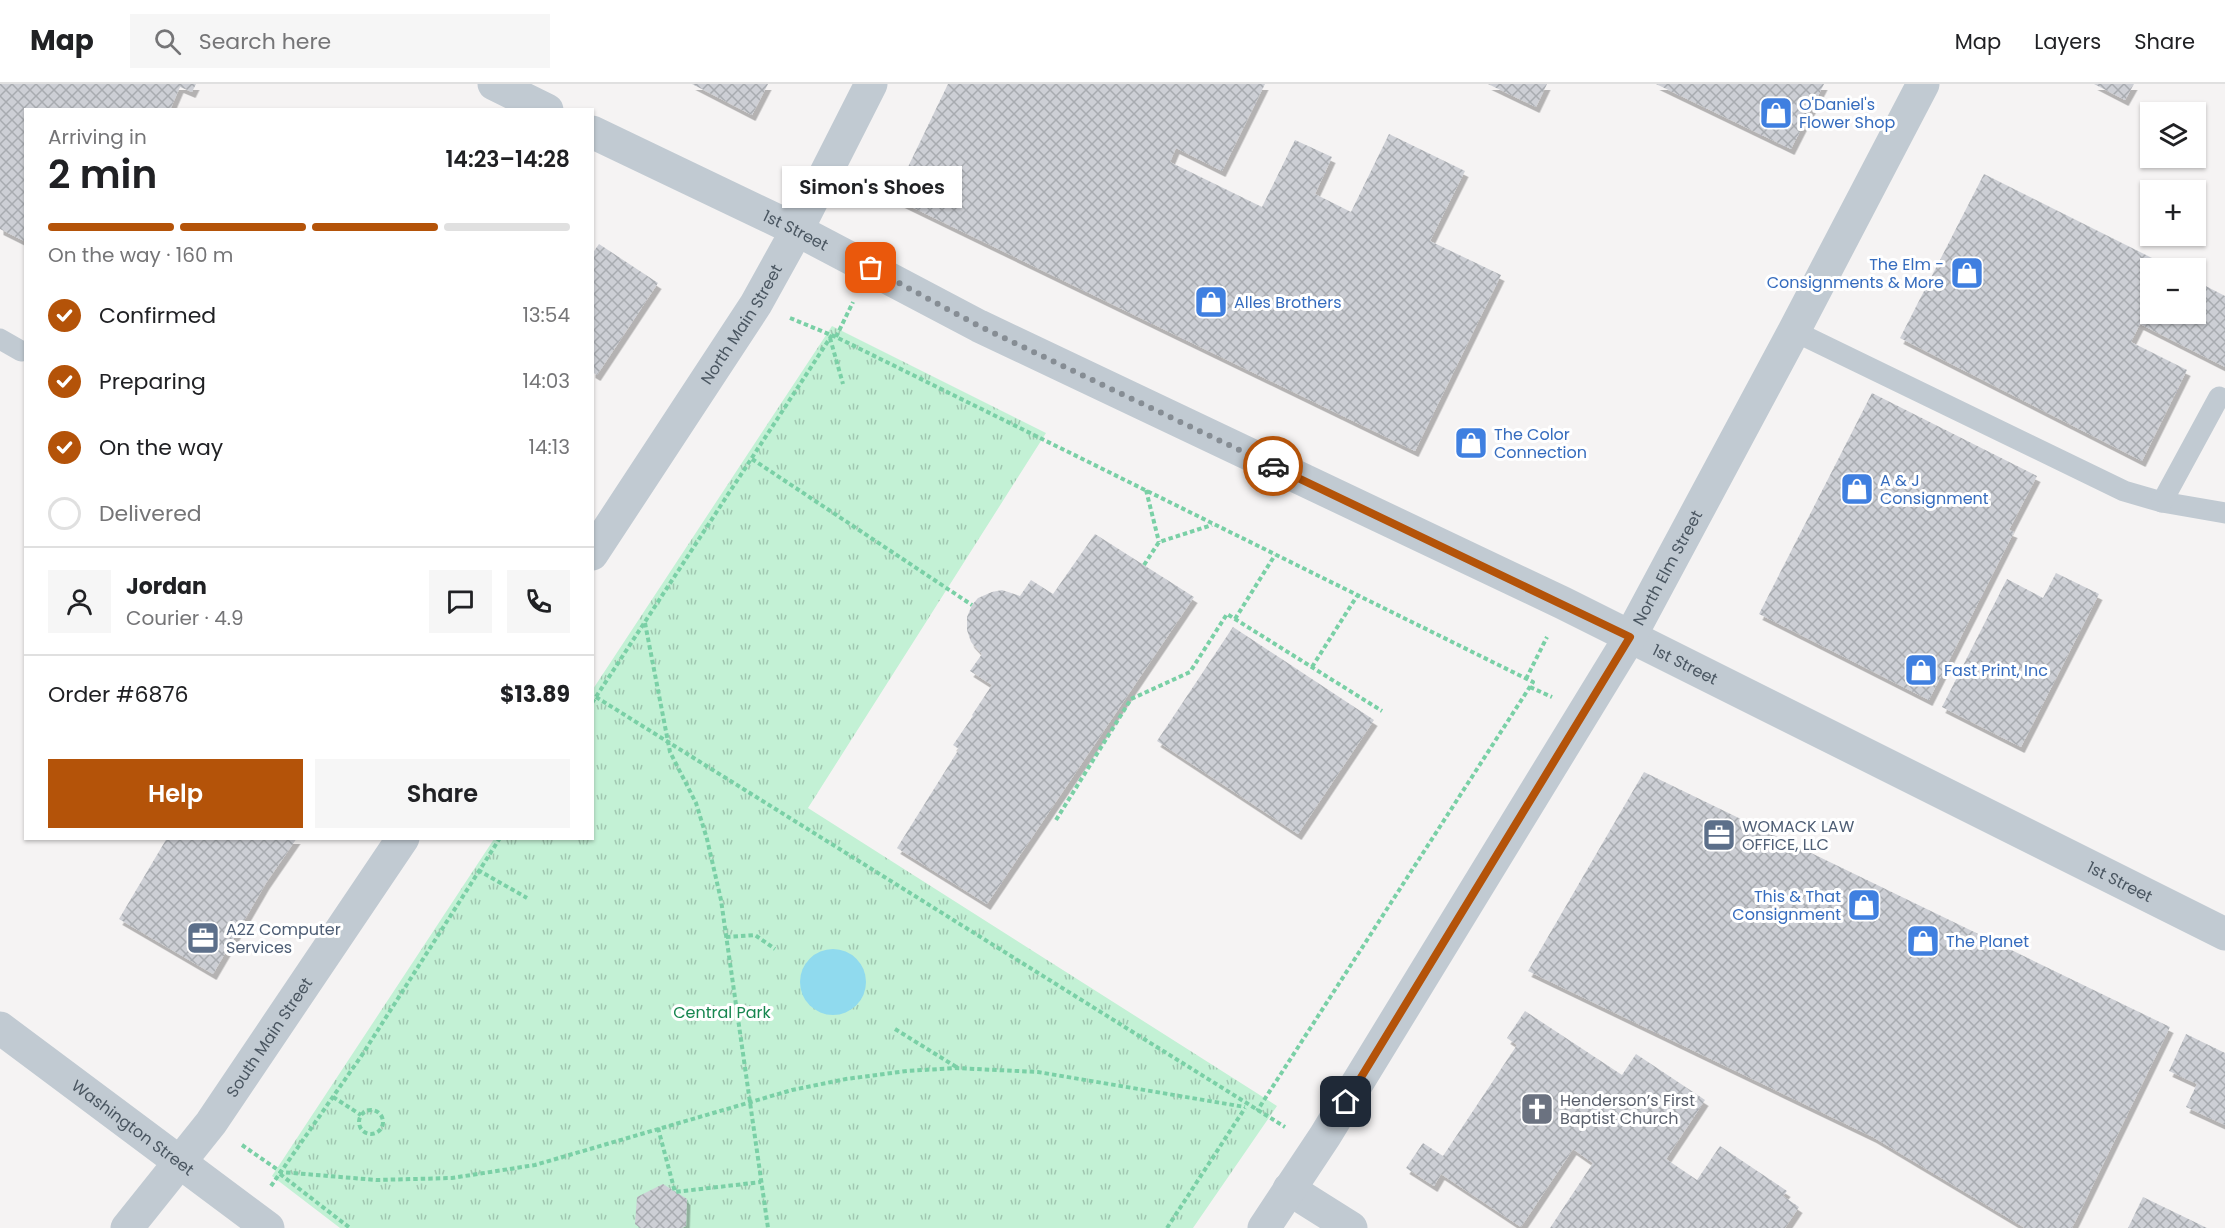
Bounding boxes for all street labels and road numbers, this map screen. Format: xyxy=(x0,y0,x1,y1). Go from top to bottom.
street label: 1st Street xyxy=(759,204,833,256)
street label: North Main Street xyxy=(695,260,787,389)
street label: North Elm Street xyxy=(1627,506,1708,629)
street label: 1st Street xyxy=(1649,638,1722,690)
street label: 1st Street xyxy=(2083,855,2157,908)
street label: South Main Street xyxy=(220,972,318,1102)
street label: Washington Street xyxy=(67,1074,199,1181)

